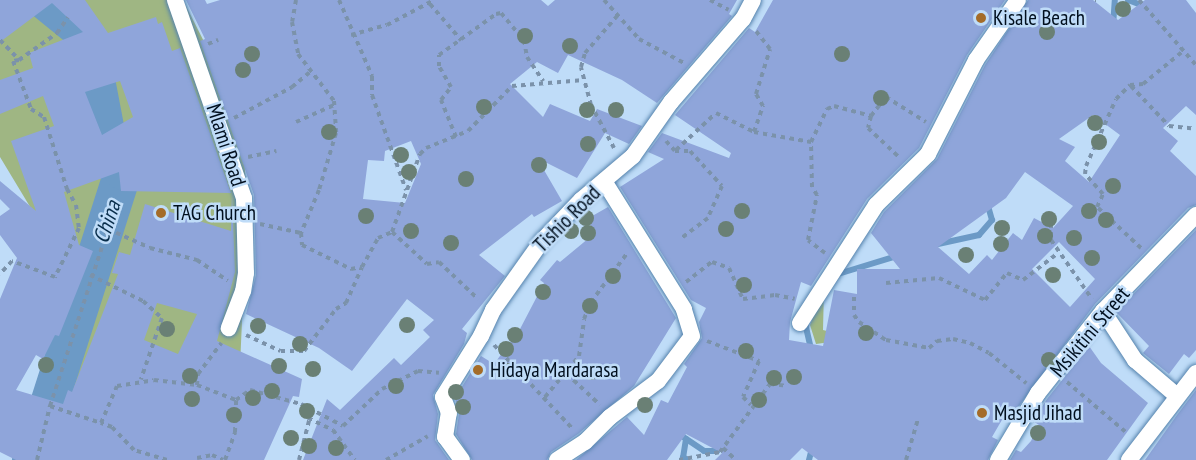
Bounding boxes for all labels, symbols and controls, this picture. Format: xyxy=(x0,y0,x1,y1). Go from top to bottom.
place label: Kisale Beach xyxy=(993,5,1085,31)
marker: Kisale Beach xyxy=(974,11,988,25)
street label: Mlami Road xyxy=(201,101,251,189)
street label: Tishio Road xyxy=(528,180,606,258)
water label: China xyxy=(88,197,126,247)
place label: TAG Church xyxy=(173,200,256,226)
marker: TAG Church xyxy=(154,206,168,220)
street label: Msikitini Street xyxy=(1045,282,1135,382)
place label: Hidaya Mardarasa xyxy=(490,357,619,383)
marker: Hidaya Mardarasa xyxy=(471,363,485,377)
place label: Masjid Jihad xyxy=(994,400,1082,426)
marker: Masjid Jihad xyxy=(975,406,989,420)

